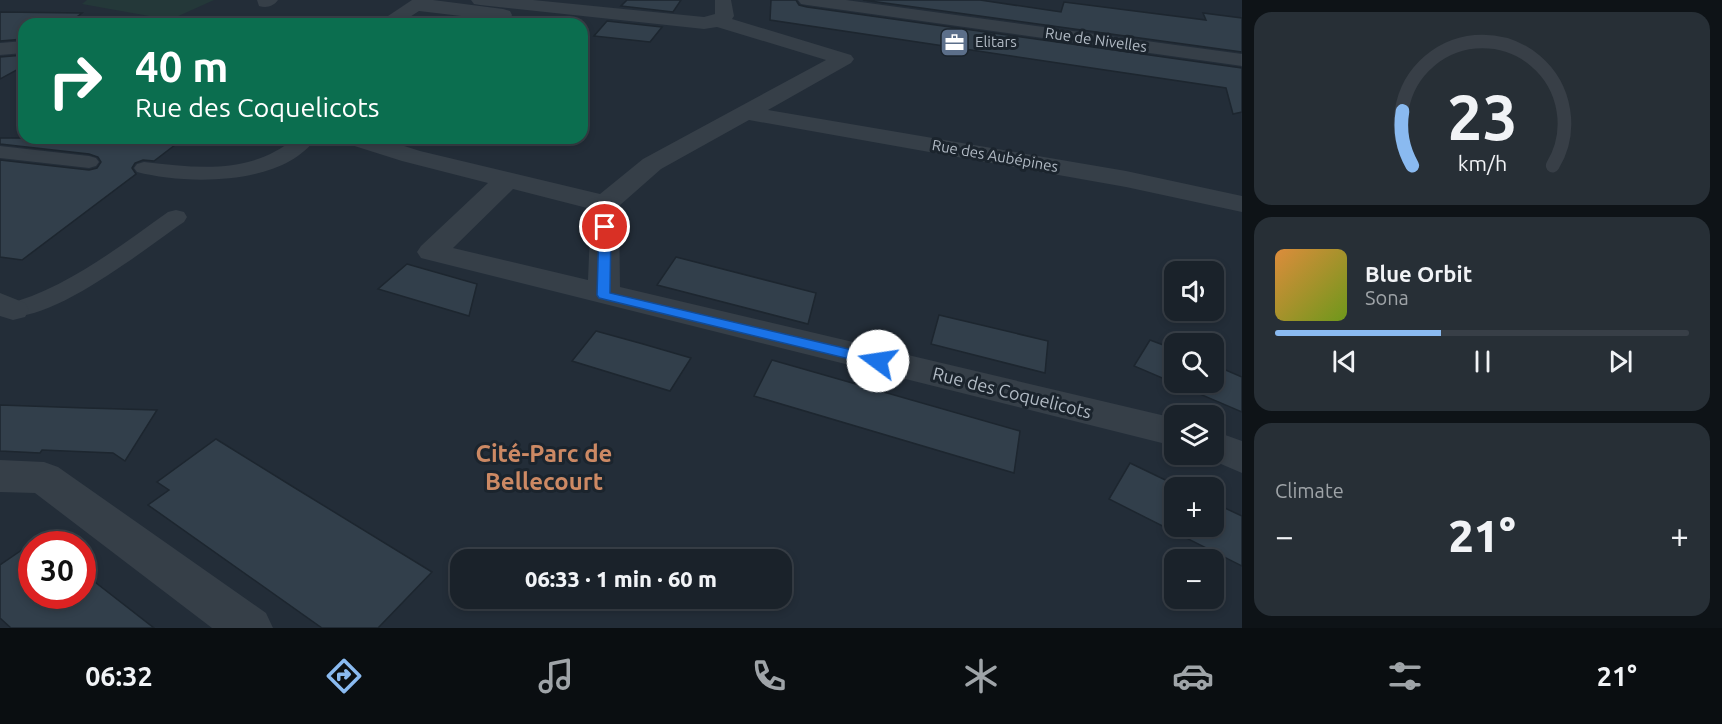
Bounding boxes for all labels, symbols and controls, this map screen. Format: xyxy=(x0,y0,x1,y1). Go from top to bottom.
street label: Rue de Nivelles xyxy=(1044,24,1148,55)
office icon: Elitars xyxy=(938,26,970,58)
place label: Elitars xyxy=(975,33,1017,50)
icon: right xyxy=(36,42,114,120)
text: 40 m xyxy=(135,43,229,90)
text: 23 xyxy=(1447,82,1517,152)
text: Rue des Coquelicots xyxy=(135,92,380,122)
street label: Rue des Aubépines xyxy=(931,136,1059,175)
text: km/h xyxy=(1457,151,1507,175)
pin xyxy=(579,201,630,252)
icon: arrive xyxy=(588,210,621,243)
map controls xyxy=(1164,261,1224,609)
button: sound xyxy=(1164,261,1224,321)
text: Blue Orbit xyxy=(1365,261,1472,286)
text: Sona xyxy=(1365,286,1409,309)
position arrow xyxy=(846,329,910,393)
button: search xyxy=(1164,333,1224,393)
icon: previous xyxy=(1328,345,1361,378)
icon: pause xyxy=(1466,345,1499,378)
icon: next xyxy=(1604,345,1637,378)
street label: Rue des Coquelicots xyxy=(931,363,1094,422)
button: layers xyxy=(1164,405,1224,465)
district label: Cité-Parc de Bellecourt xyxy=(476,440,612,495)
button: + xyxy=(1164,477,1224,537)
text: Climate xyxy=(1275,479,1344,502)
text: 21° xyxy=(1448,510,1516,561)
text: − xyxy=(1275,517,1294,554)
text: + xyxy=(1670,517,1689,554)
speed limit sign: 30 xyxy=(18,531,96,609)
button: − xyxy=(1164,549,1224,609)
text: 06:33 · 1 min · 60 m xyxy=(525,566,717,591)
icon: directions xyxy=(323,655,365,697)
icon: music xyxy=(535,655,577,697)
icon: phone xyxy=(748,655,790,697)
icon: climate xyxy=(960,655,1002,697)
icon: car xyxy=(1172,655,1214,697)
icon: filters xyxy=(1384,655,1426,697)
text: 06:32 xyxy=(85,661,153,691)
text: 21° xyxy=(1597,661,1637,691)

